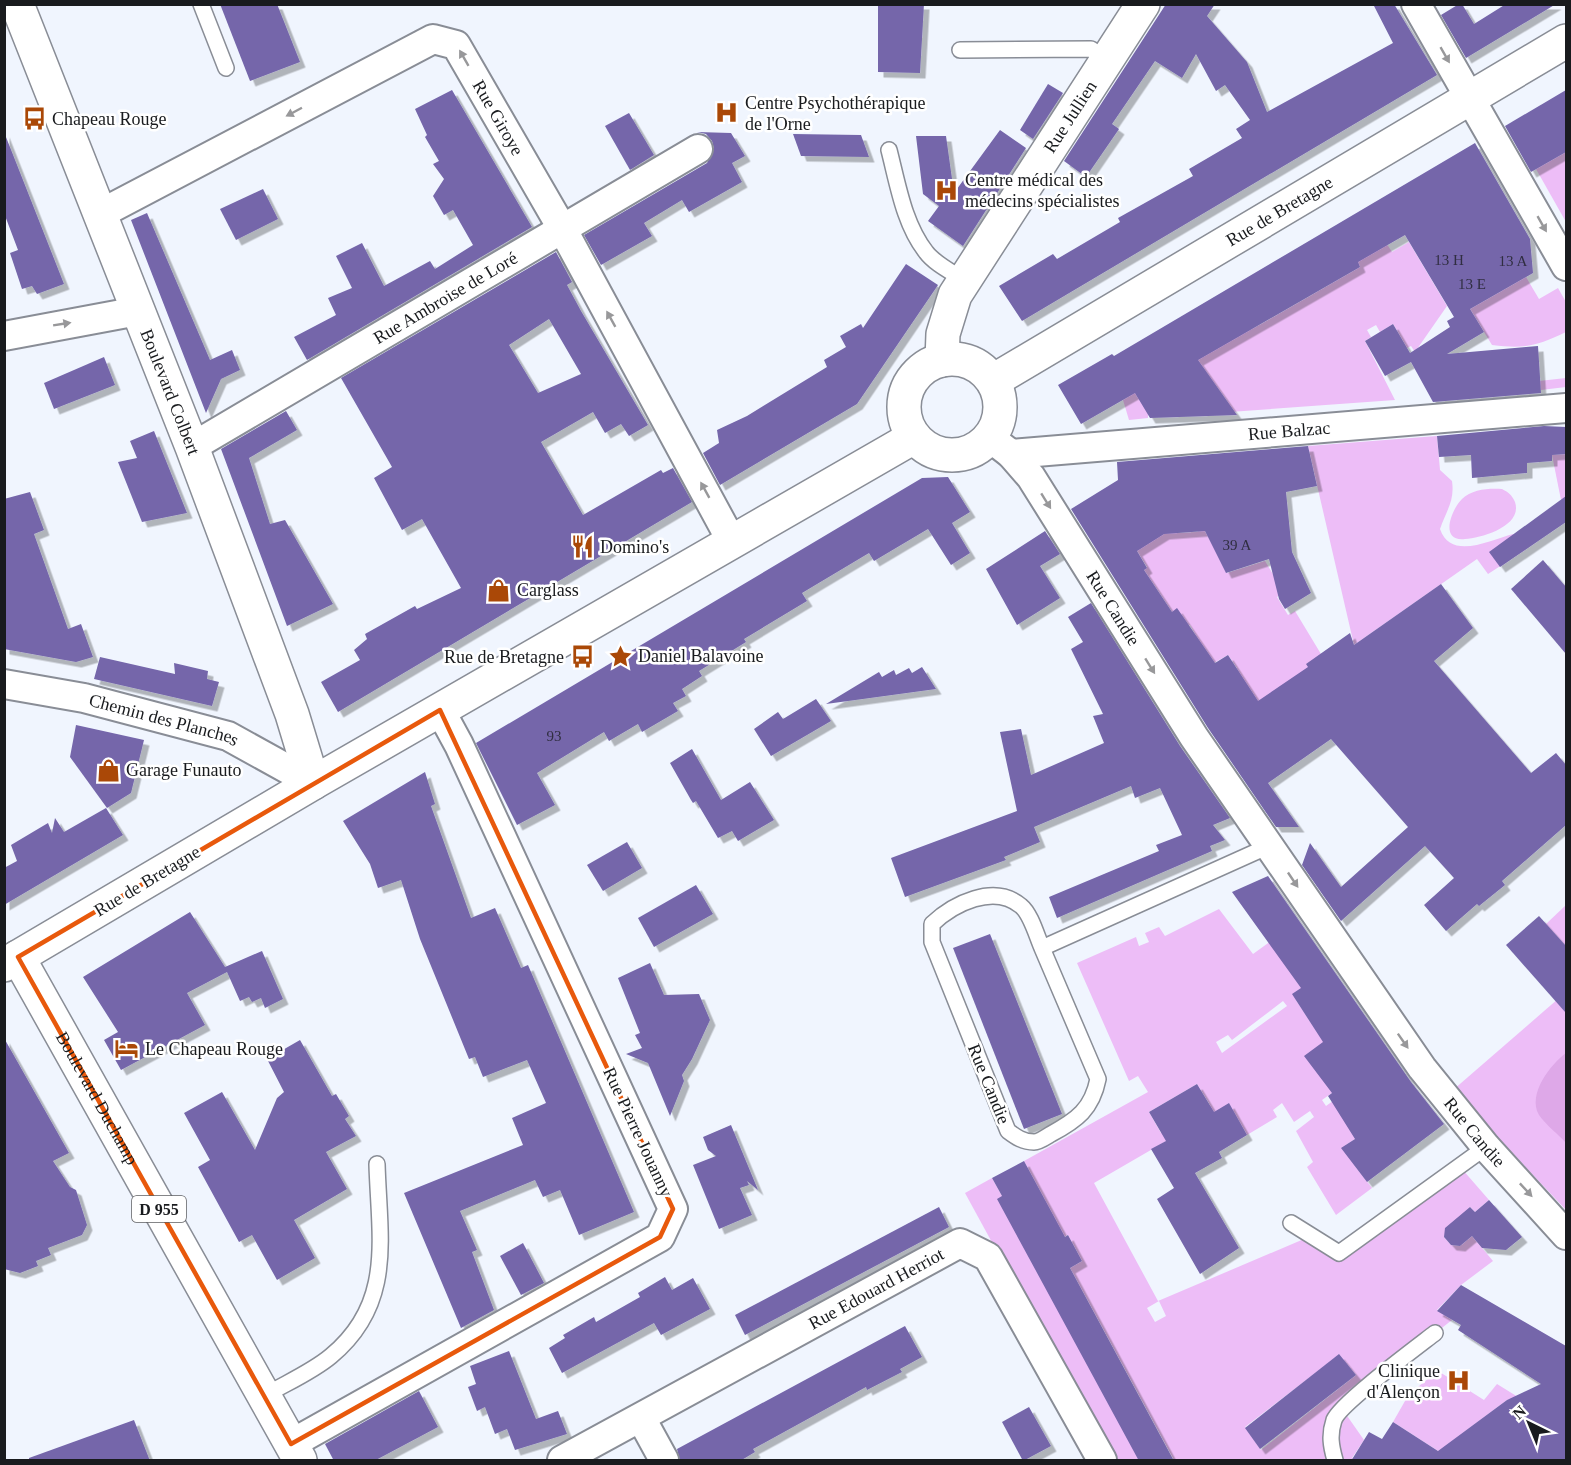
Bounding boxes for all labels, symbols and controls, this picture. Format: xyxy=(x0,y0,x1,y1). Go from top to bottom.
one-way arrow xyxy=(1440,47,1450,64)
one-way arrow xyxy=(458,50,469,66)
street label: Rue Giroye xyxy=(469,77,528,159)
street label: Rue Jullien xyxy=(1040,77,1101,156)
place label: Centre Psychothérapique de l'Orne xyxy=(745,93,925,134)
hospital icon: Centre Psychothérapique de l'Orne xyxy=(714,100,740,126)
bus stop icon: Chapeau Rouge xyxy=(21,106,47,132)
one-way arrow xyxy=(286,107,303,117)
place label: Chapeau Rouge xyxy=(52,109,166,129)
place label: Centre médical des médecins spécialistes xyxy=(965,170,1119,211)
street label: Rue de Bretagne xyxy=(1223,172,1336,250)
hospital icon: Centre médical des médecins spécialistes xyxy=(934,177,960,203)
one-way arrow xyxy=(1537,216,1548,232)
street label: Rue Ambroise de Loré xyxy=(370,248,521,348)
house number: 13 H xyxy=(1434,252,1464,268)
house number: 13 A xyxy=(1499,253,1528,269)
house number: 13 E xyxy=(1458,276,1486,292)
one-way arrow xyxy=(606,310,616,327)
one-way arrow xyxy=(52,319,71,328)
street label: Boulevard Colbert xyxy=(136,326,204,458)
street label: Rue Balzac xyxy=(1247,418,1331,444)
one-way arrow xyxy=(700,481,710,498)
one-way arrow xyxy=(1040,492,1051,509)
restaurant icon: Domino's xyxy=(569,534,595,560)
place label: Domino's xyxy=(600,537,669,557)
house number: 39 A xyxy=(1223,537,1252,553)
street label: Rue Candie xyxy=(1082,567,1144,649)
shop icon: Carglass xyxy=(486,577,512,603)
place label: Carglass xyxy=(517,580,579,600)
place icon: Daniel Balavoine xyxy=(607,643,633,669)
bus stop icon: Rue de Bretagne xyxy=(569,644,595,670)
place label: Daniel Balavoine xyxy=(638,646,763,666)
place label: Rue de Bretagne xyxy=(444,647,564,667)
one-way arrow xyxy=(1144,658,1155,674)
street label: Chemin des Planches xyxy=(87,690,242,750)
house number: 93 xyxy=(547,728,562,744)
shop icon: Garage Funauto xyxy=(95,757,121,783)
place label: Garage Funauto xyxy=(126,760,241,780)
street label: Rue de Bretagne xyxy=(90,842,204,920)
one-way arrow xyxy=(1287,872,1299,888)
street label: Boulevard Duchamp xyxy=(52,1028,142,1168)
one-way arrow xyxy=(1398,1032,1409,1049)
hotel icon: Le Chapeau Rouge xyxy=(114,1036,140,1062)
place label: Le Chapeau Rouge xyxy=(145,1039,283,1059)
street label: Rue Candie xyxy=(964,1041,1014,1127)
street label: Rue Pierre Jouanny xyxy=(599,1064,677,1200)
street label: Rue Candie xyxy=(1440,1093,1509,1171)
one-way arrow xyxy=(1518,1183,1532,1197)
road number: D 955 xyxy=(132,1196,186,1222)
street label: Rue Edouard Herriot xyxy=(805,1244,947,1334)
place label: Clinique d'Alençon xyxy=(1367,1361,1440,1402)
hospital icon: Clinique d'Alençon xyxy=(1445,1368,1471,1394)
north arrow xyxy=(1499,1393,1559,1453)
text: N xyxy=(1509,1402,1529,1423)

